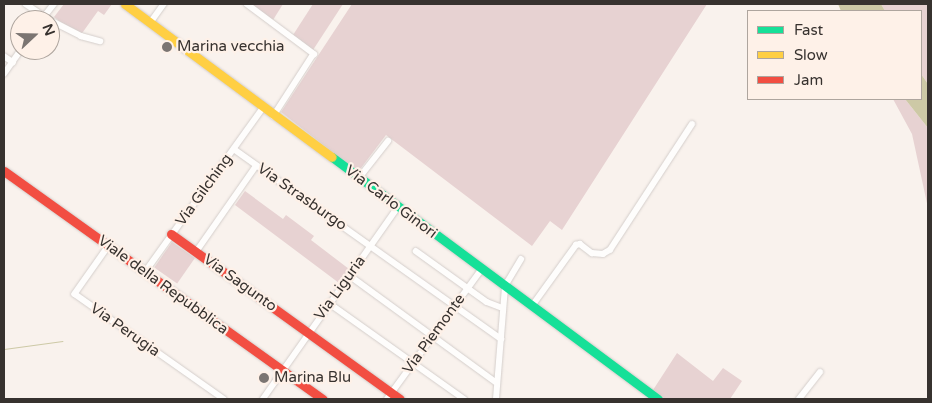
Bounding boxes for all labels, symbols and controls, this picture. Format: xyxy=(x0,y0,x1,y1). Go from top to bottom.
north arrow xyxy=(10,10,60,60)
legend xyxy=(747,10,922,100)
text: Fast xyxy=(794,21,823,39)
text: N xyxy=(39,22,58,38)
place label: Marina vecchia xyxy=(177,38,284,56)
marker: Marina vecchia xyxy=(161,41,173,53)
text: Slow xyxy=(794,46,828,64)
text: Jam xyxy=(794,71,823,89)
street label: Via Gilching xyxy=(172,150,236,230)
street label: Via Strasburgo xyxy=(254,160,350,234)
street label: Via Carlo Ginori xyxy=(341,162,441,242)
street label: Viale della Repubblica xyxy=(94,232,232,338)
street label: Via Sagunto xyxy=(200,250,280,316)
street label: Via Liguria xyxy=(311,252,369,324)
street label: Via Piemonte xyxy=(399,290,469,378)
street label: Via Perugia xyxy=(87,299,163,361)
place label: Marina Blu xyxy=(274,369,351,387)
marker: Marina Blu xyxy=(258,372,270,384)

